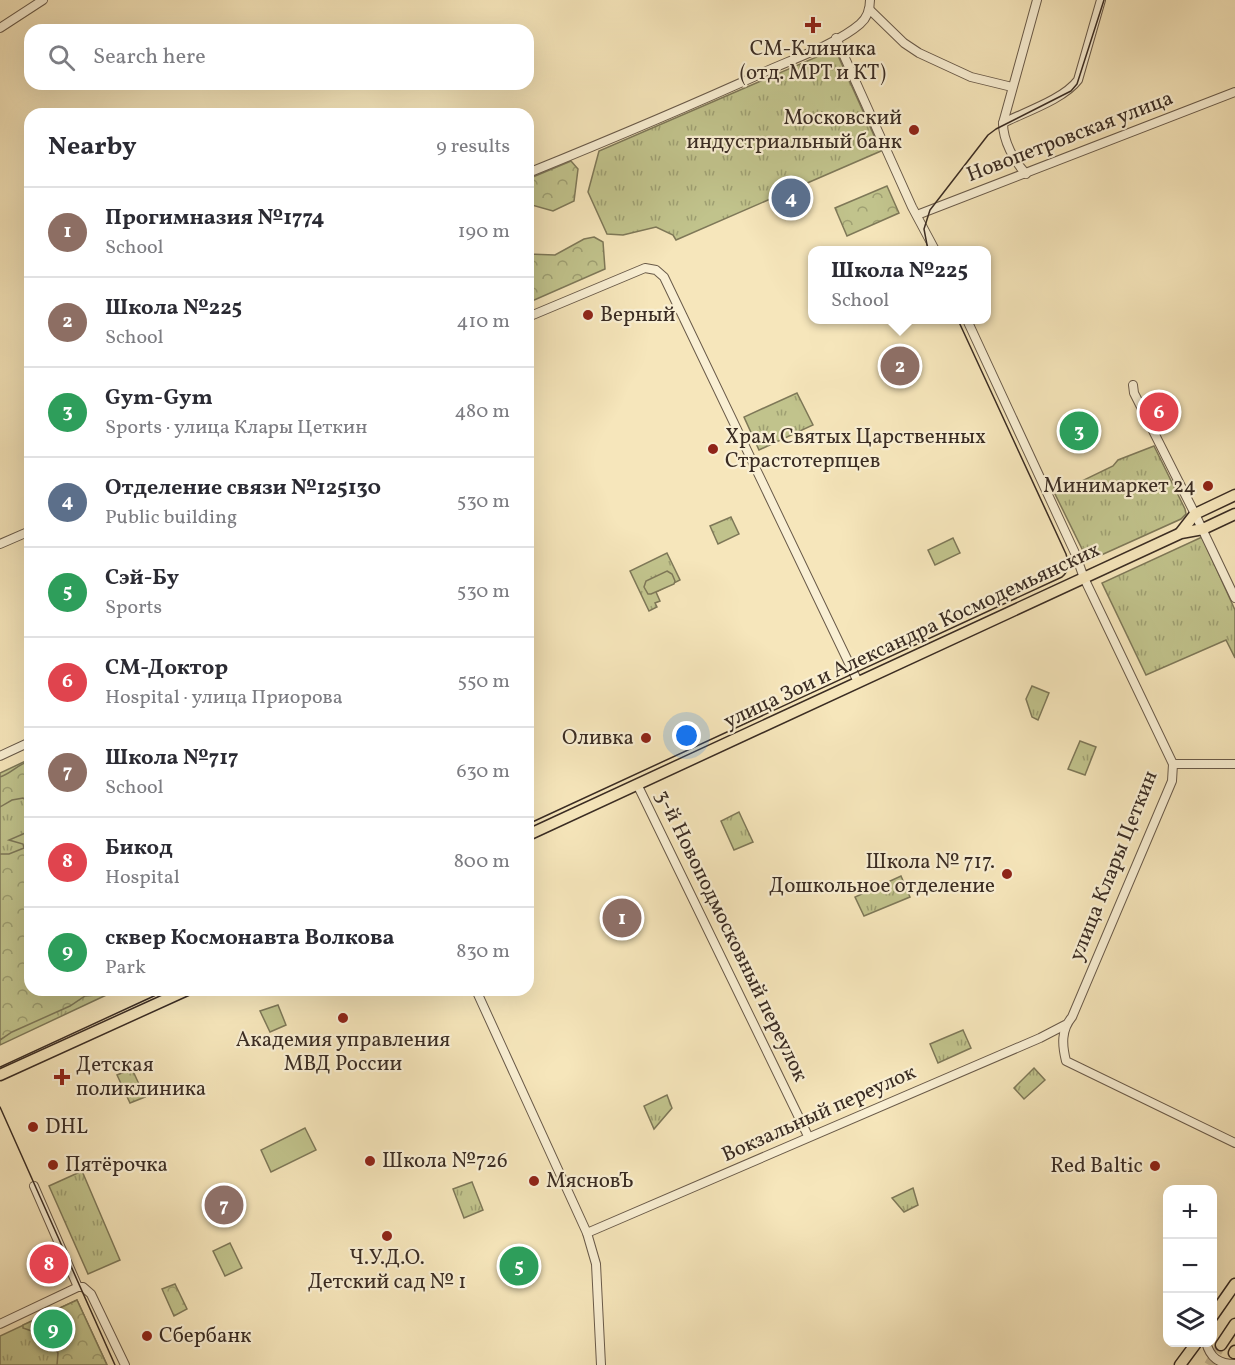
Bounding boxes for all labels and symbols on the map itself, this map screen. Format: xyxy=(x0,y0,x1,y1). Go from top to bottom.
marker: СМ-Клиника (отд. МРТ и КТ) xyxy=(804,16,822,34)
place label: СМ-Клиника (отд. МРТ и КТ) xyxy=(740,35,886,88)
street label: Новопетровская улица xyxy=(962,84,1178,190)
place label: Московский индустриальный банк xyxy=(686,104,902,157)
marker: Московский индустриальный банк xyxy=(907,123,921,137)
pin: 4 xyxy=(772,176,810,220)
place label: Верный xyxy=(600,301,676,330)
marker: Верный xyxy=(581,308,595,322)
pin: 2 xyxy=(880,344,920,388)
pin: 6 xyxy=(1140,390,1178,434)
pin: 3 xyxy=(1060,408,1098,454)
place label: Храм Святых Царственных Страстотерпцев xyxy=(725,423,986,476)
marker: Храм Святых Царственных Страстотерпцев xyxy=(706,442,720,456)
place label: Минимаркет 24 xyxy=(1043,472,1196,501)
marker: Минимаркет 24 xyxy=(1201,479,1215,493)
street label: улица Зои и Александра Космодемьянских xyxy=(719,536,1105,736)
your location xyxy=(672,721,701,750)
place label: Оливка xyxy=(562,724,634,753)
marker: Оливка xyxy=(639,731,653,745)
street label: улица Клары Цеткин xyxy=(1063,766,1166,966)
street label: 3-й Новоподмосковный переулок xyxy=(648,785,814,1087)
place label: Школа № 717. Дошкольное отделение xyxy=(769,848,995,901)
marker: Школа № 717. Дошкольное отделение xyxy=(1000,867,1014,881)
pin: 1 xyxy=(602,896,642,940)
marker: Академия управления МВД России xyxy=(336,1011,350,1025)
place label: Академия управления МВД России xyxy=(236,1026,450,1079)
place label: Детская поликлиника xyxy=(76,1051,206,1104)
street label: Вокзальный переулок xyxy=(717,1058,921,1170)
marker: Детская поликлиника xyxy=(53,1068,71,1086)
place label: DHL xyxy=(45,1113,88,1142)
marker: DHL xyxy=(26,1120,40,1134)
place label: Школа №726 xyxy=(382,1147,508,1176)
place label: Пятёрочка xyxy=(65,1151,168,1180)
place label: Red Baltic xyxy=(1050,1152,1143,1181)
marker: Школа №726 xyxy=(363,1154,377,1168)
marker: Пятёрочка xyxy=(46,1158,60,1172)
marker: Red Baltic xyxy=(1148,1159,1162,1173)
place label: МясновЪ xyxy=(546,1167,634,1196)
marker: МясновЪ xyxy=(527,1174,541,1188)
pin: 7 xyxy=(204,1182,244,1228)
marker: Ч.У.Д.О. Детский сад № 1 xyxy=(380,1229,394,1243)
pin: 8 xyxy=(29,1242,68,1286)
place label: Ч.У.Д.О. Детский сад № 1 xyxy=(308,1244,466,1297)
pin: 5 xyxy=(500,1244,538,1288)
pin: 9 xyxy=(34,1306,72,1352)
place label: Сбербанк xyxy=(159,1322,251,1351)
marker: Сбербанк xyxy=(140,1329,154,1343)

